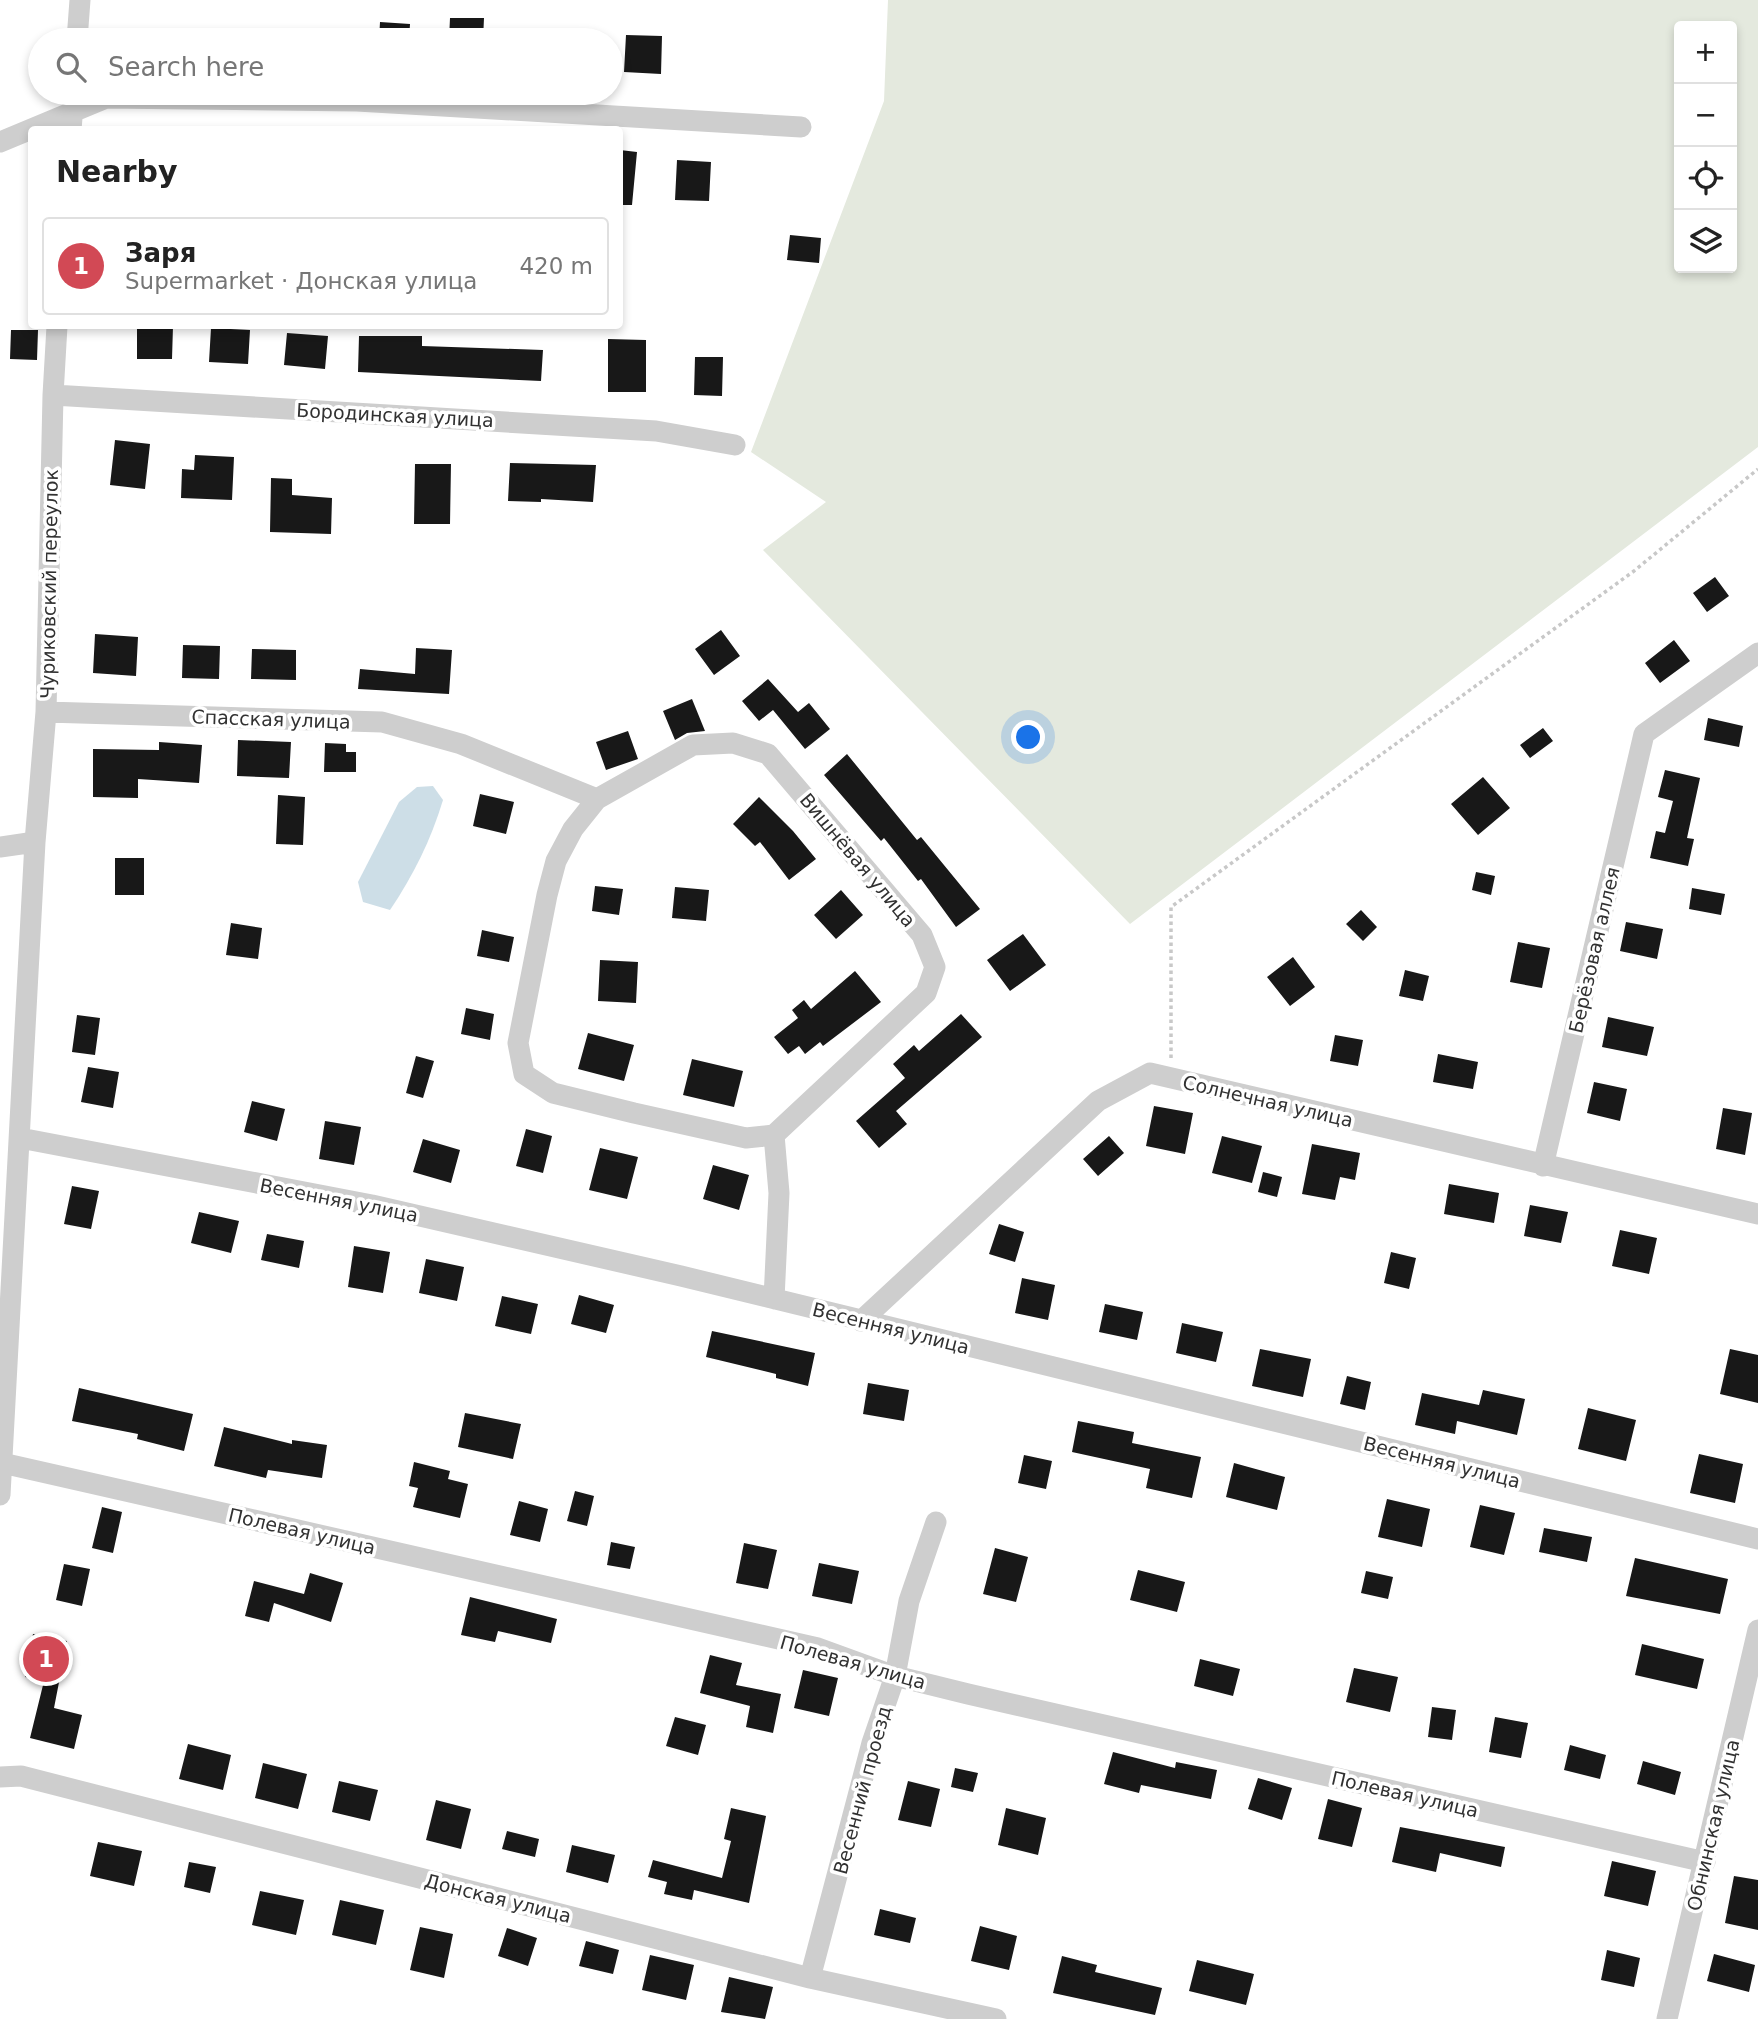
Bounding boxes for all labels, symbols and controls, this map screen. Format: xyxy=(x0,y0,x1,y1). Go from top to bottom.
map controls xyxy=(1674,21,1737,273)
button: + xyxy=(1674,21,1737,84)
search box xyxy=(28,28,623,105)
icon: search xyxy=(52,48,90,86)
text: Search here xyxy=(108,52,264,82)
button: − xyxy=(1674,84,1737,147)
button: locate xyxy=(1674,147,1737,210)
text: Nearby xyxy=(56,154,178,189)
button: layers xyxy=(1674,210,1737,273)
text: Заря xyxy=(125,238,196,268)
text: 1 xyxy=(73,253,89,279)
text: 420 m xyxy=(519,253,593,279)
text: Supermarket · Донская улица xyxy=(125,268,477,294)
street label: Бородинская улица xyxy=(296,399,494,431)
street label: Чуриковский переулок xyxy=(36,469,62,699)
street label: Спасская улица xyxy=(191,705,351,733)
your location xyxy=(1011,720,1045,754)
street label: Вишнёвая улица xyxy=(796,789,920,931)
street label: Берёзовая аллея xyxy=(1564,865,1624,1035)
street label: Солнечная улица xyxy=(1181,1071,1355,1131)
street label: Весенняя улица xyxy=(258,1174,420,1226)
street label: Весенняя улица xyxy=(810,1298,972,1358)
street label: Весенняя улица xyxy=(1361,1432,1523,1492)
street label: Полевая улица xyxy=(226,1503,378,1559)
street label: Полевая улица xyxy=(778,1631,928,1693)
pin: 1 xyxy=(23,1633,69,1685)
street label: Весенний проезд xyxy=(829,1703,895,1877)
street label: Обнинская улица xyxy=(1683,1737,1743,1913)
street label: Полевая улица xyxy=(1329,1766,1481,1822)
street label: Донская улица xyxy=(422,1869,574,1927)

